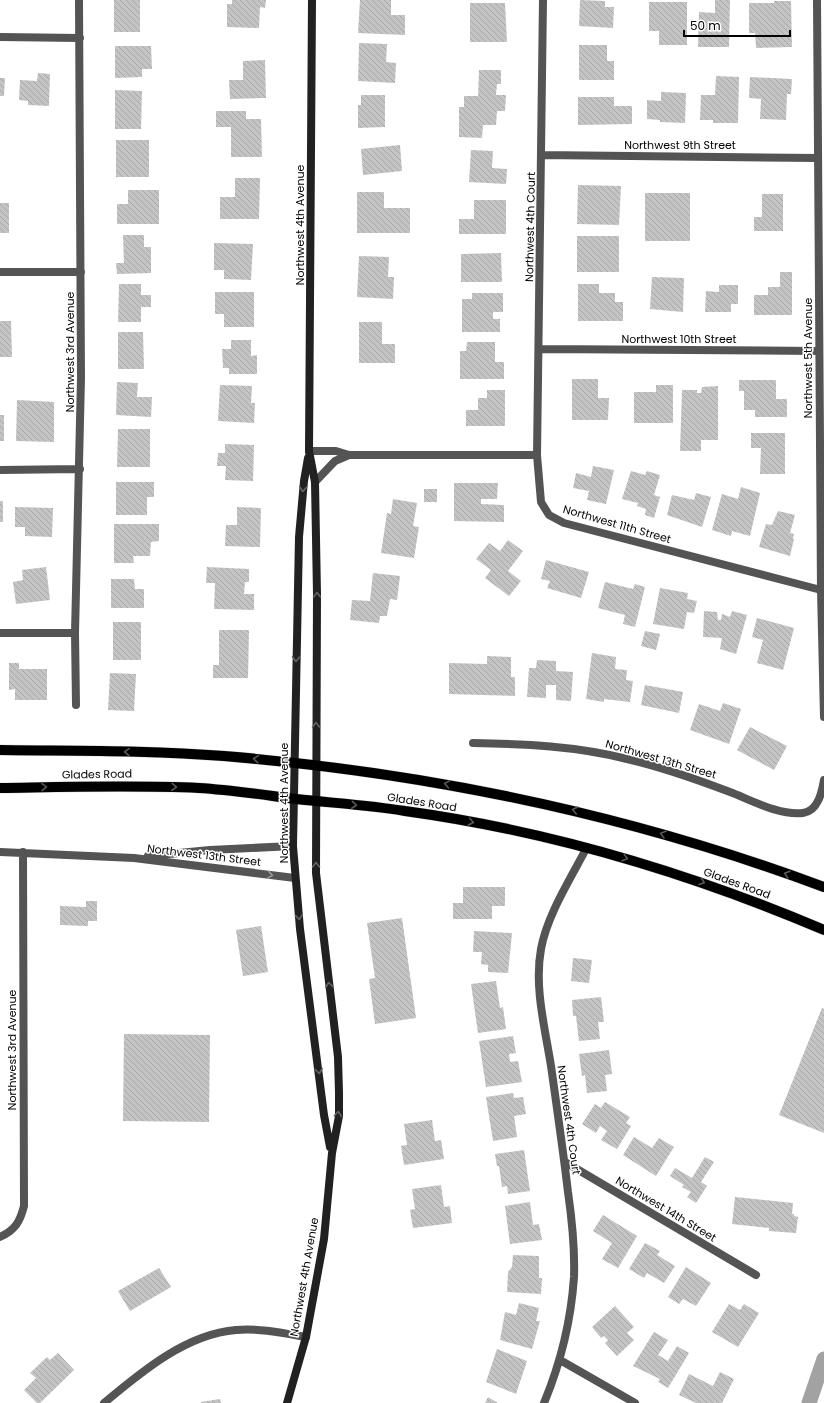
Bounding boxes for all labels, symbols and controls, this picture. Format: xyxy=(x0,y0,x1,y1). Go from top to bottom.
scale bar xyxy=(684,12,790,38)
text: 50 m xyxy=(690,17,721,34)
street label: Northwest 9th Street xyxy=(624,137,736,153)
street label: Northwest 4th Avenue xyxy=(292,165,308,285)
street label: Northwest 4th Court xyxy=(521,172,539,282)
street label: Northwest 3rd Avenue xyxy=(62,291,78,412)
street label: Northwest 5th Avenue xyxy=(800,298,816,418)
street label: Northwest 10th Street xyxy=(621,331,737,347)
one-way arrow xyxy=(299,486,308,492)
street label: Northwest 11th Street xyxy=(561,501,673,547)
one-way arrow xyxy=(313,592,321,598)
one-way arrow xyxy=(292,656,300,662)
one-way arrow xyxy=(312,722,320,728)
street label: Northwest 13th Street xyxy=(604,736,718,782)
street label: Northwest 4th Avenue xyxy=(276,743,292,863)
one-way arrow xyxy=(124,748,130,756)
one-way arrow xyxy=(253,754,259,763)
street label: Glades Road xyxy=(62,765,132,783)
one-way arrow xyxy=(444,780,450,789)
one-way arrow xyxy=(41,783,47,791)
one-way arrow xyxy=(171,783,177,791)
street label: Glades Road xyxy=(386,789,458,815)
one-way arrow xyxy=(351,800,357,809)
one-way arrow xyxy=(571,807,578,815)
one-way arrow xyxy=(468,817,475,826)
one-way arrow xyxy=(660,830,667,839)
street label: Northwest 13th Street xyxy=(146,840,262,870)
one-way arrow xyxy=(621,853,628,862)
one-way arrow xyxy=(312,862,320,868)
street label: Glades Road xyxy=(701,863,773,903)
one-way arrow xyxy=(266,870,273,879)
one-way arrow xyxy=(784,870,791,878)
one-way arrow xyxy=(698,878,705,886)
one-way arrow xyxy=(294,914,303,920)
one-way arrow xyxy=(325,982,334,988)
street label: Northwest 3rd Avenue xyxy=(4,989,20,1110)
street label: Northwest 4th Court xyxy=(553,1064,585,1176)
one-way arrow xyxy=(314,1068,323,1074)
one-way arrow xyxy=(334,1111,343,1117)
street label: Northwest 14th Street xyxy=(613,1173,719,1245)
street label: Northwest 4th Avenue xyxy=(286,1216,322,1338)

